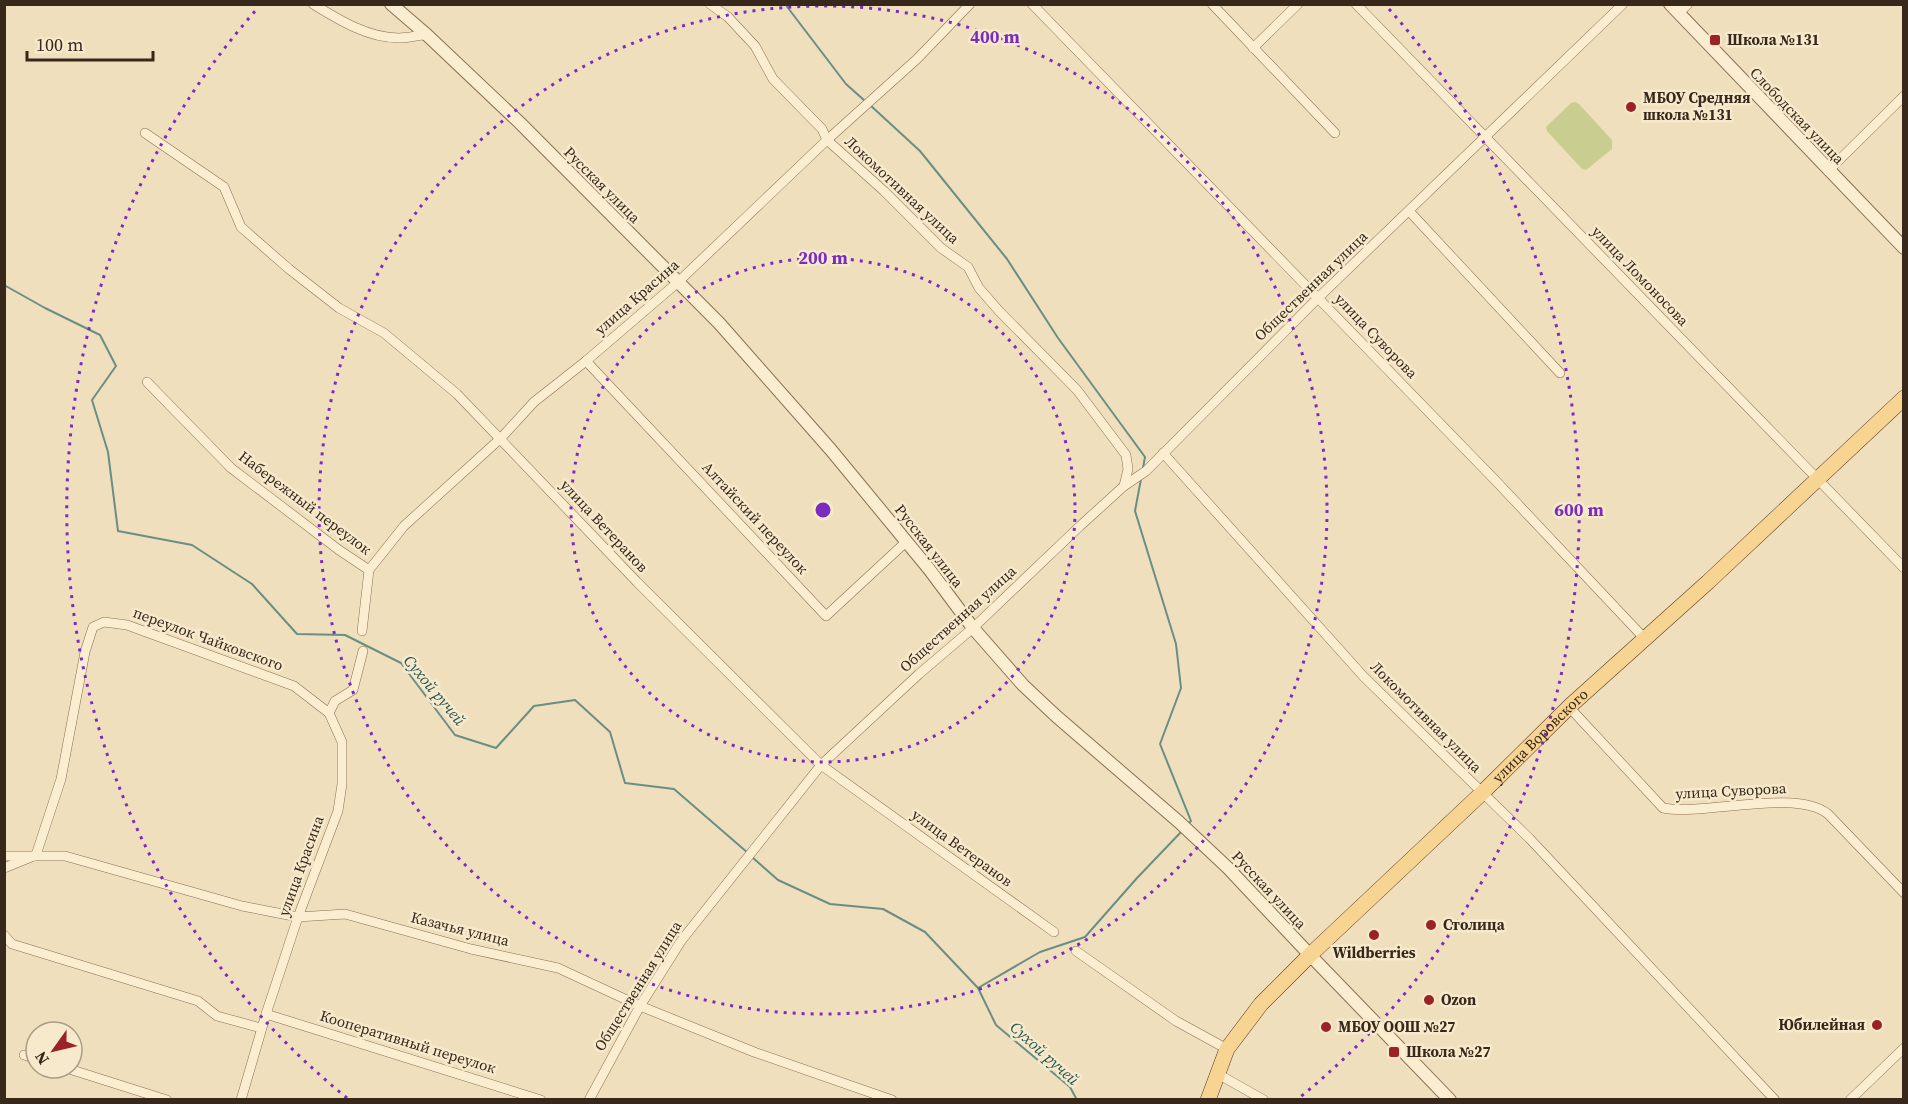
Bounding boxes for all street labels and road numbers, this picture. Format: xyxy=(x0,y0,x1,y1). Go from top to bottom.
street label: Слободская улица xyxy=(1746,62,1849,169)
street label: Локомотивная улица xyxy=(840,131,965,249)
street label: Русская улица xyxy=(559,142,646,228)
street label: улица Ломоносова xyxy=(1587,221,1694,331)
street label: Общественная улица xyxy=(1249,226,1372,345)
street label: улица Красина xyxy=(590,254,684,339)
street label: улица Суворова xyxy=(1330,288,1423,383)
street label: Набережный переулок xyxy=(235,446,377,560)
street label: Алтайский переулок xyxy=(698,457,814,579)
street label: улица Ветеранов xyxy=(556,475,653,577)
street label: Русская улица xyxy=(890,500,969,592)
street label: Общественная улица xyxy=(895,560,1021,677)
street label: переулок Чайковского xyxy=(130,602,286,675)
street label: Локомотивная улица xyxy=(1366,656,1487,777)
street label: улица Воровского xyxy=(1487,684,1592,787)
street label: улица Суворова xyxy=(1675,777,1787,804)
street label: улица Ветеранов xyxy=(908,804,1017,891)
street label: улица Красина xyxy=(273,812,329,919)
street label: Русская улица xyxy=(1227,846,1312,934)
street label: Казачья улица xyxy=(409,906,512,951)
street label: Общественная улица xyxy=(589,916,686,1055)
street label: Кооперативный переулок xyxy=(318,1005,499,1078)

